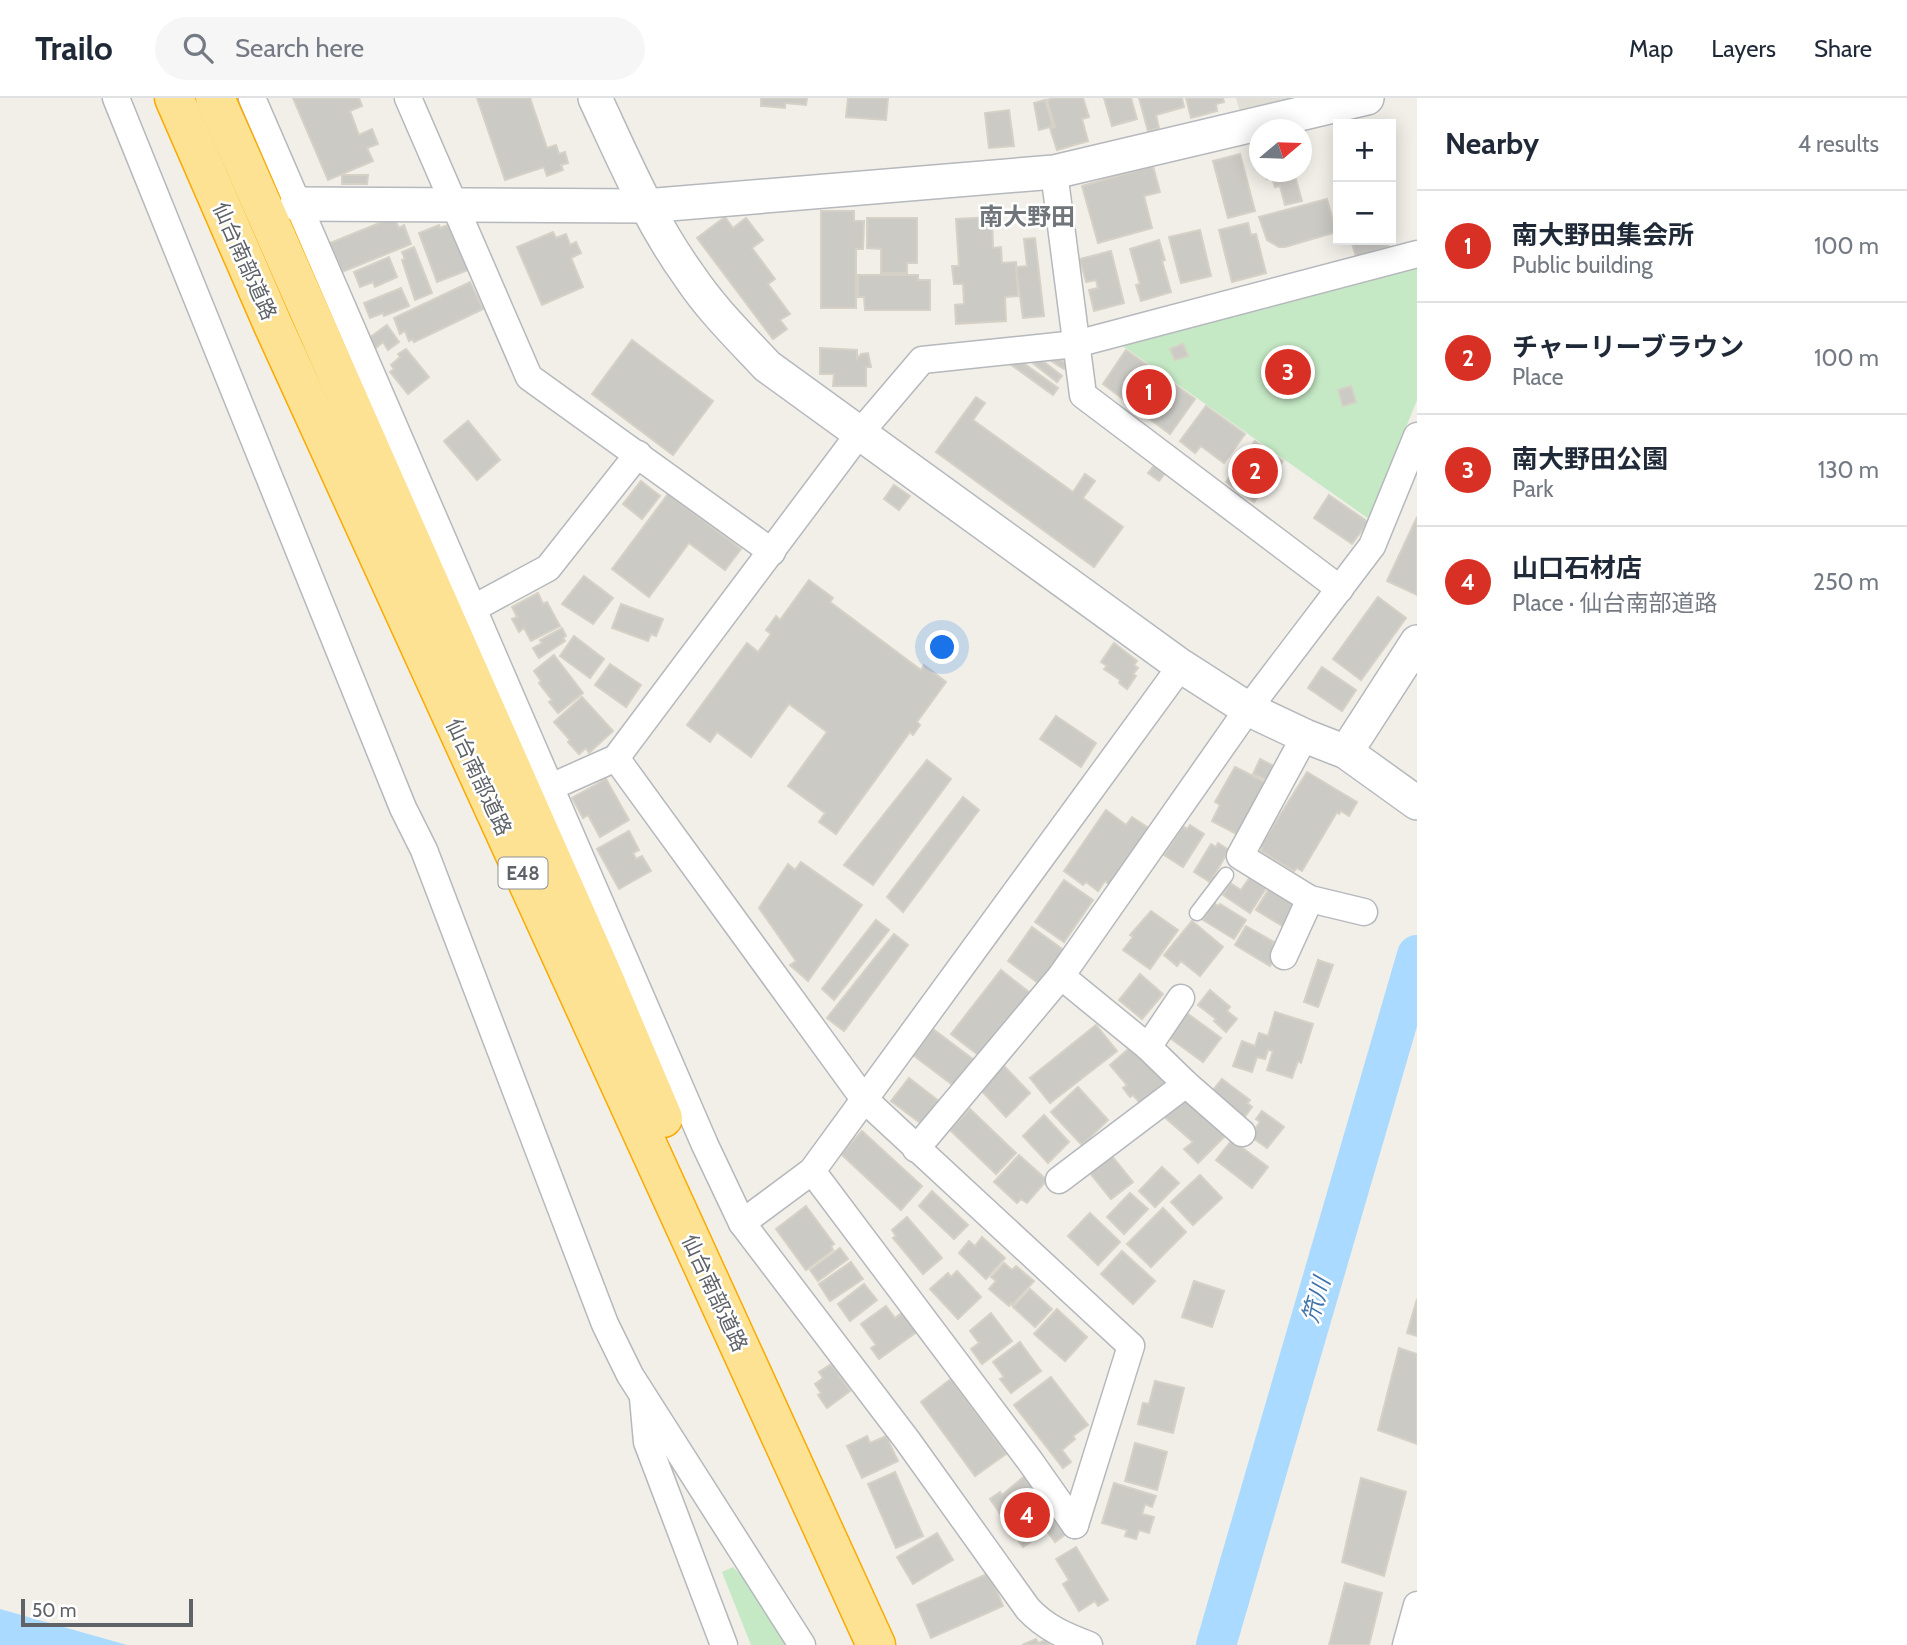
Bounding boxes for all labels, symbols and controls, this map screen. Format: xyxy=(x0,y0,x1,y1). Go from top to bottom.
search box xyxy=(155,17,645,80)
text: Trailo xyxy=(35,28,113,68)
icon: search xyxy=(179,29,217,67)
text: Search here xyxy=(235,32,364,64)
text: Map xyxy=(1629,34,1673,63)
text: Layers xyxy=(1711,34,1776,63)
text: Share xyxy=(1814,34,1872,63)
north arrow xyxy=(1249,119,1312,182)
map controls xyxy=(1333,119,1396,245)
button: + xyxy=(1333,119,1396,182)
text: Nearby xyxy=(1445,125,1539,162)
text: 4 results xyxy=(1798,130,1879,158)
button: − xyxy=(1333,182,1396,245)
street label: 仙台南部道路 xyxy=(208,198,282,324)
district label: 南大野田 xyxy=(979,202,1075,231)
text: 南大野田集会所 xyxy=(1512,219,1694,251)
text: 1 xyxy=(1464,232,1472,260)
text: 100 m xyxy=(1814,232,1879,260)
text: Public building xyxy=(1512,251,1653,279)
text: チャーリーブラウン xyxy=(1512,331,1744,363)
text: 2 xyxy=(1462,344,1474,372)
text: 100 m xyxy=(1814,344,1879,372)
pin: 3 xyxy=(1265,346,1311,398)
text: Place xyxy=(1512,363,1564,391)
pin: 1 xyxy=(1126,366,1172,418)
text: 南大野田公園 xyxy=(1512,443,1668,475)
pin: 2 xyxy=(1232,445,1278,497)
text: 3 xyxy=(1462,456,1474,484)
text: 130 m xyxy=(1818,456,1879,484)
text: Park xyxy=(1512,475,1553,503)
text: 山口石材店 xyxy=(1512,552,1642,584)
text: 4 xyxy=(1461,568,1475,596)
text: 250 m xyxy=(1813,568,1879,596)
text: Place · 仙台南部道路 xyxy=(1512,589,1717,617)
your location xyxy=(925,630,959,664)
street label: 仙台南部道路 xyxy=(441,715,517,839)
road number: E48 xyxy=(498,858,548,888)
street label: 仙台南部道路 xyxy=(677,1231,753,1355)
water label: 笊川 xyxy=(1296,1271,1337,1326)
pin: 4 xyxy=(1004,1489,1050,1541)
scale bar xyxy=(21,1596,192,1628)
text: 50 m xyxy=(32,1599,76,1622)

